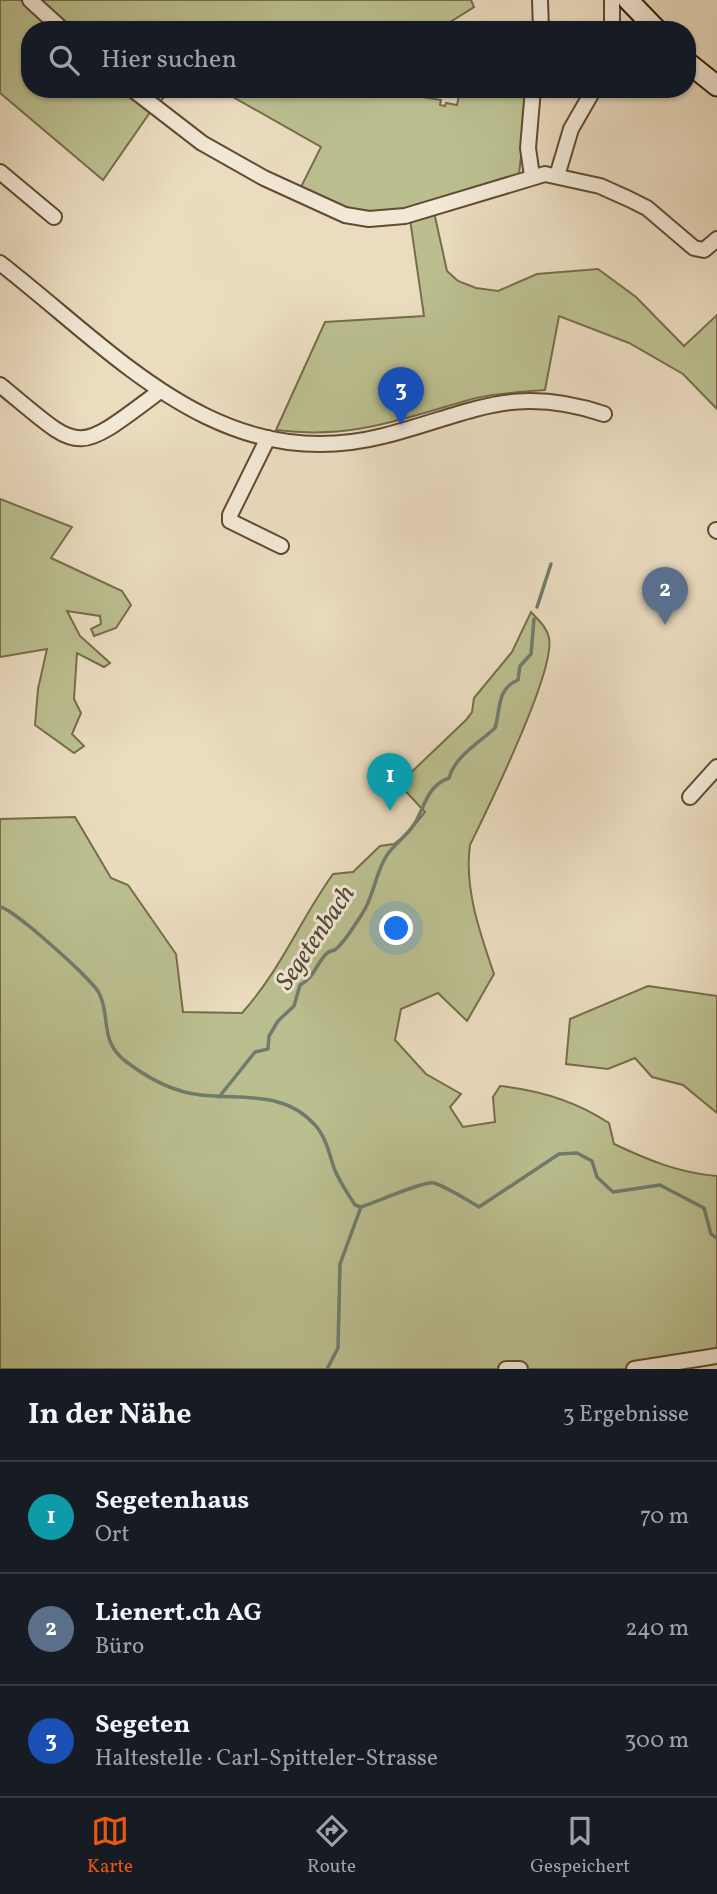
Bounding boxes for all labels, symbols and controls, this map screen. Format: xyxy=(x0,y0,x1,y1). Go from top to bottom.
search box xyxy=(21,21,696,98)
icon: search xyxy=(45,41,83,79)
text: Hier suchen xyxy=(101,42,237,78)
pin: 3 xyxy=(378,367,424,425)
pin: 2 xyxy=(642,567,688,625)
pin: 1 xyxy=(367,753,413,811)
water label: Segetenbach xyxy=(268,878,364,998)
your location xyxy=(379,911,413,945)
text: In der Nähe xyxy=(28,1394,192,1436)
text: 3 Ergebnisse xyxy=(563,1399,689,1431)
text: Segetenhaus xyxy=(95,1483,249,1519)
text: 1 xyxy=(46,1501,56,1533)
text: 70 m xyxy=(640,1501,689,1533)
text: Ort xyxy=(95,1519,130,1551)
text: Lienert.ch AG xyxy=(95,1595,262,1631)
text: 2 xyxy=(45,1613,57,1645)
text: 240 m xyxy=(625,1613,689,1645)
text: Büro xyxy=(95,1631,144,1663)
text: Segeten xyxy=(95,1707,190,1743)
text: 3 xyxy=(45,1725,57,1757)
text: 300 m xyxy=(625,1725,689,1757)
text: Haltestelle · Carl-Spitteler-Strasse xyxy=(95,1743,438,1775)
tab: Karte xyxy=(87,1812,133,1880)
tab: Route xyxy=(307,1812,356,1880)
tab: Gespeichert xyxy=(530,1812,630,1880)

